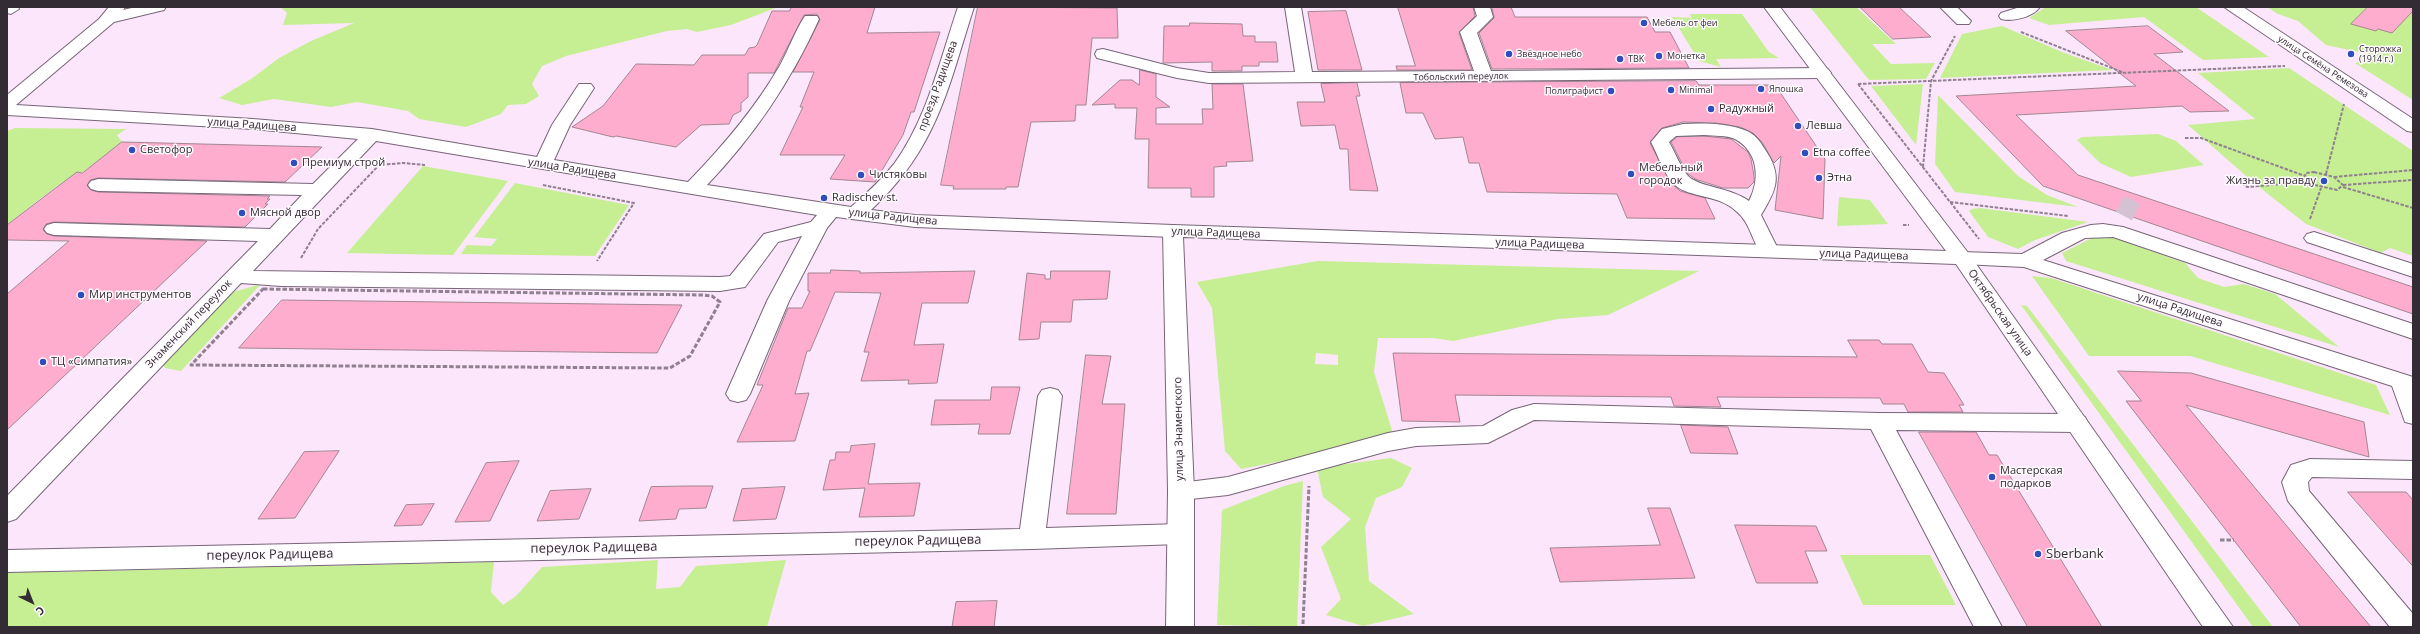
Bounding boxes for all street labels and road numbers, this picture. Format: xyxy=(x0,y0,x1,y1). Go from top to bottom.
street label: улица Семёна Ремезова xyxy=(2276,34,2370,100)
street label: проезд Радищева xyxy=(915,39,961,133)
street label: Тобольский переулок xyxy=(1413,71,1509,83)
street label: улица Радищева xyxy=(207,115,297,135)
street label: улица Радищева xyxy=(527,156,617,182)
street label: улица Радищева xyxy=(848,206,938,228)
street label: улица Радищева xyxy=(1171,225,1261,241)
street label: улица Радищева xyxy=(1495,236,1585,252)
street label: улица Радищева xyxy=(1819,247,1909,263)
street label: Октябрьская улица xyxy=(1965,267,2035,359)
street label: Знаменский переулок xyxy=(143,277,235,371)
street label: улица Радищева xyxy=(2136,290,2224,330)
street label: улица Знаменского xyxy=(1171,377,1187,481)
street label: переулок Радищева xyxy=(854,532,982,550)
street label: переулок Радищева xyxy=(530,539,658,557)
street label: переулок Радищева xyxy=(206,546,334,564)

